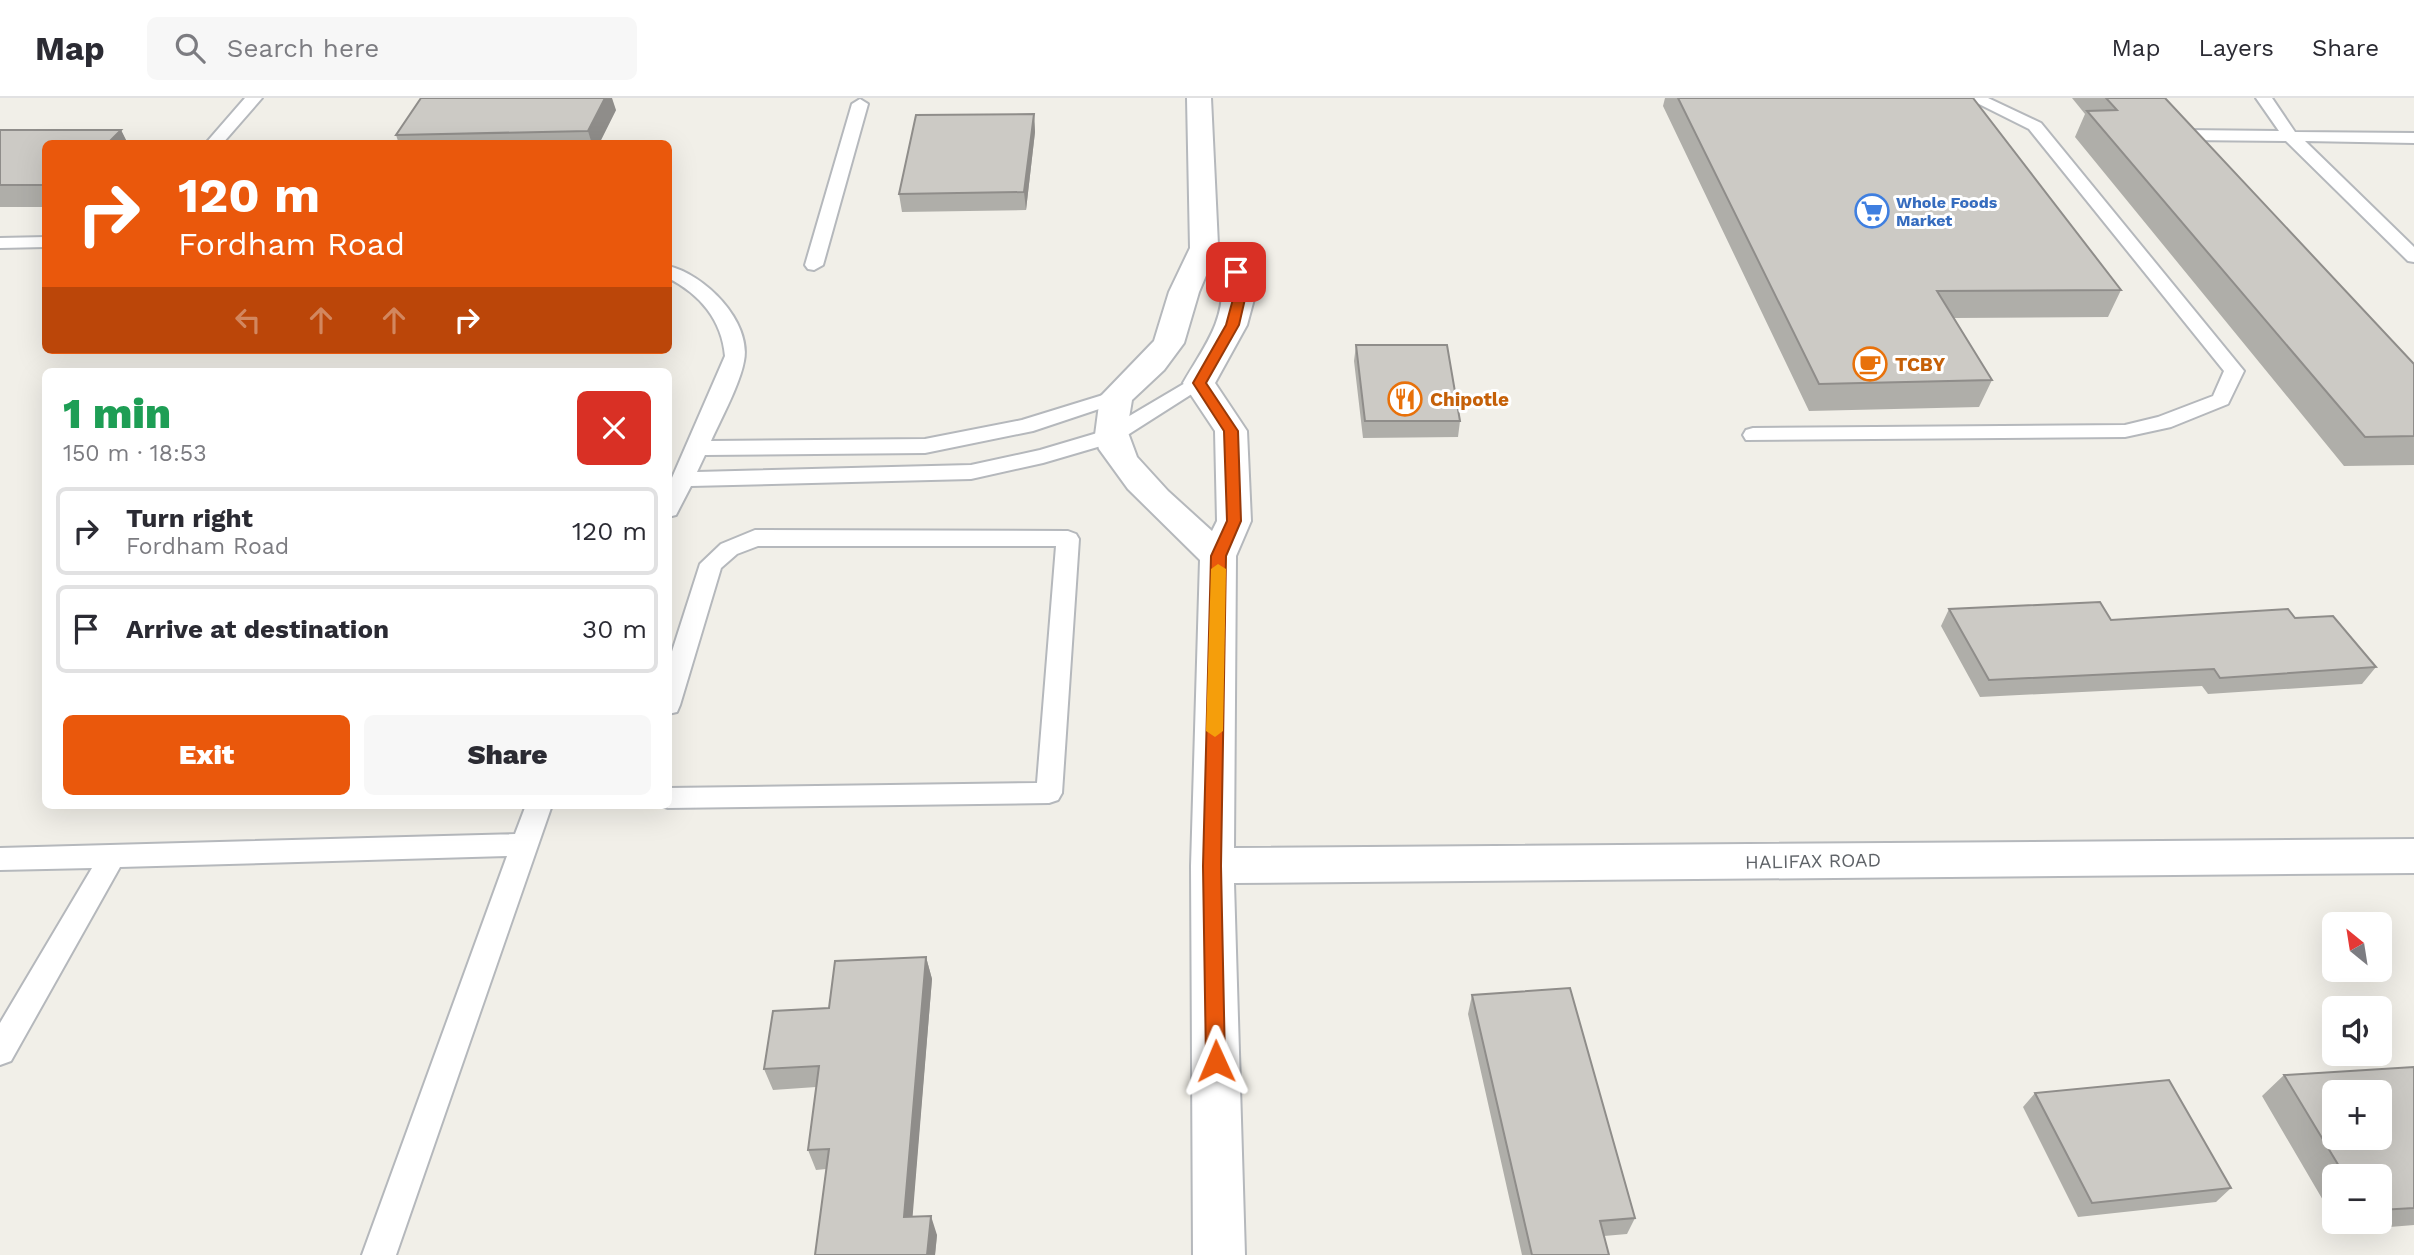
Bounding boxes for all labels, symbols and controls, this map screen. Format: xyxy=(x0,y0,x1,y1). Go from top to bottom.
search box xyxy=(147,17,637,80)
text: Map xyxy=(35,29,105,68)
icon: search xyxy=(171,29,209,67)
text: Search here xyxy=(227,33,379,63)
text: Map xyxy=(2112,34,2160,62)
text: Layers xyxy=(2198,34,2274,62)
text: Share xyxy=(2312,34,2379,62)
text: 120 m xyxy=(178,166,320,224)
icon: right xyxy=(63,168,154,259)
supermarket icon: Whole Foods Market xyxy=(1853,192,1891,230)
place label: Whole Foods Market xyxy=(1896,193,1998,230)
text: Fordham Road xyxy=(178,225,405,263)
pin xyxy=(1206,242,1266,302)
icon: arrive xyxy=(1217,253,1255,291)
icon: left xyxy=(229,301,267,339)
icon: ahead xyxy=(302,301,340,339)
icon: ahead xyxy=(375,301,413,339)
icon: right xyxy=(448,301,486,339)
cafe icon: TCBY xyxy=(1851,345,1889,383)
place label: TCBY xyxy=(1895,353,1946,376)
restaurant icon: Chipotle xyxy=(1386,380,1424,418)
place label: Chipotle xyxy=(1430,388,1509,411)
text: 1 min xyxy=(63,389,171,438)
button: close xyxy=(577,391,651,465)
text: 150 m · 18:53 xyxy=(63,440,207,467)
text: Turn right xyxy=(126,503,253,533)
icon: right xyxy=(67,512,105,550)
text: 120 m xyxy=(572,516,647,546)
text: Fordham Road xyxy=(126,533,289,560)
icon: arrive xyxy=(67,610,105,648)
text: Arrive at destination xyxy=(126,614,389,644)
text: 30 m xyxy=(582,614,647,644)
button: Exit xyxy=(63,715,350,795)
button: Share xyxy=(364,715,651,795)
street label: HALIFAX ROAD xyxy=(1745,848,1881,874)
north arrow xyxy=(2322,912,2392,982)
map controls xyxy=(2322,912,2392,1234)
button: sound xyxy=(2322,996,2392,1066)
position arrow xyxy=(1179,1024,1253,1098)
button: + xyxy=(2322,1080,2392,1150)
button: − xyxy=(2322,1164,2392,1234)

